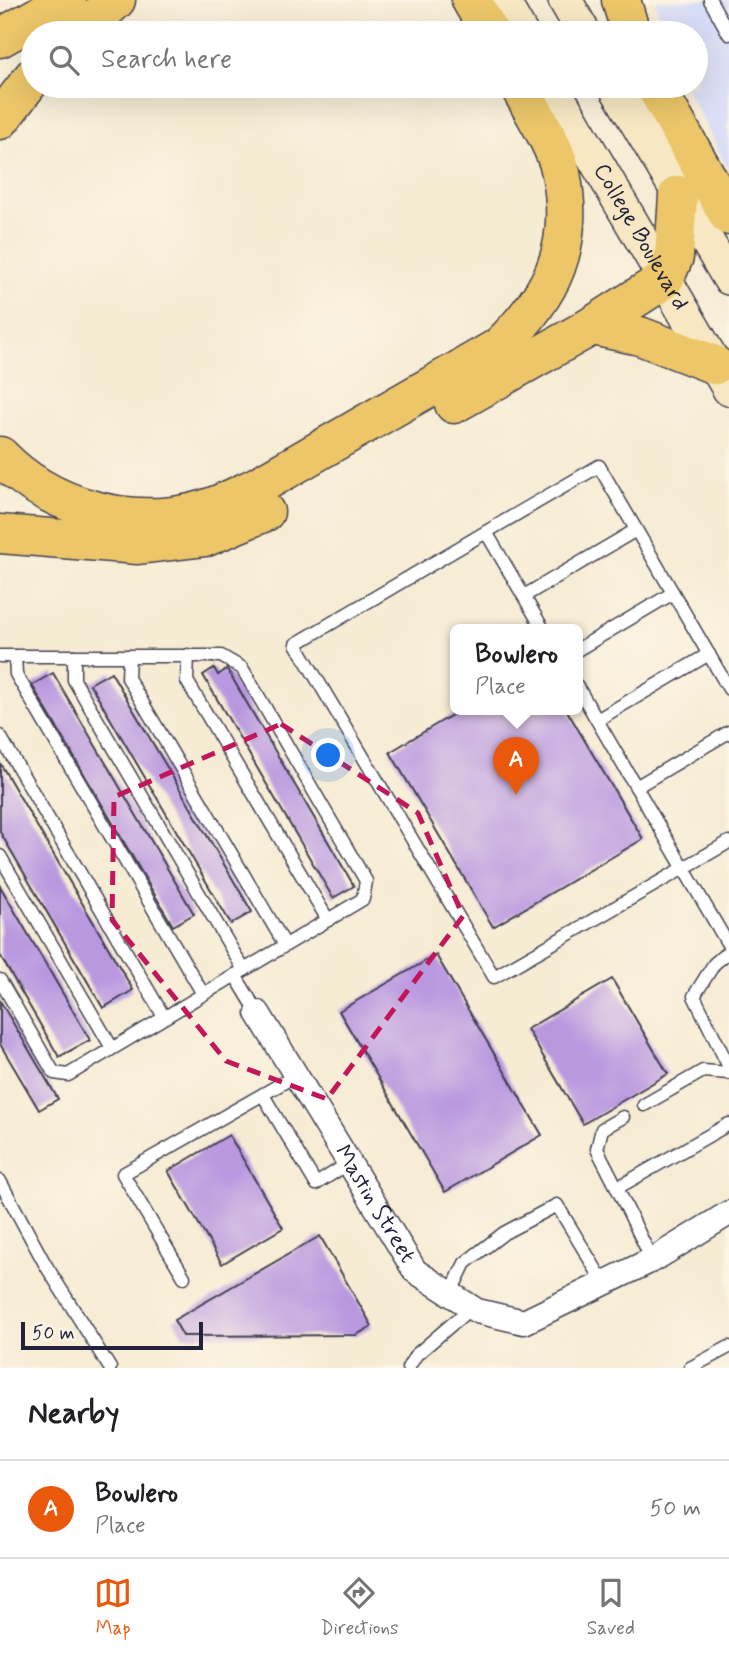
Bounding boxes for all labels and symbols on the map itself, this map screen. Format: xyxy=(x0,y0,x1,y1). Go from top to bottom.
street label: College Boulevard xyxy=(586,158,695,316)
pin: A xyxy=(493,737,539,795)
your location xyxy=(311,738,345,772)
street label: Mastin Street xyxy=(327,1140,422,1269)
scale bar xyxy=(21,1319,203,1351)

